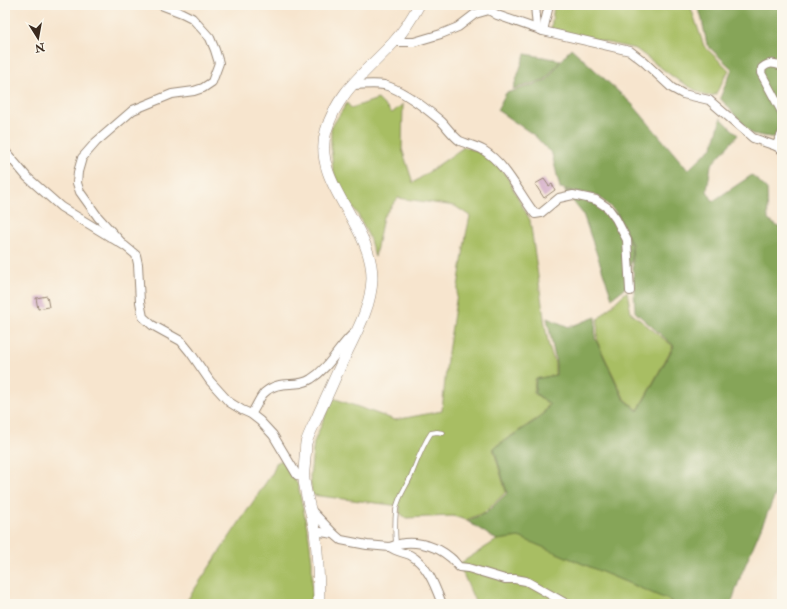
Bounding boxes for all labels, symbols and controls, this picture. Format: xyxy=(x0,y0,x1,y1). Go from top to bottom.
north arrow xyxy=(18,18,58,58)
text: N xyxy=(33,40,47,55)

